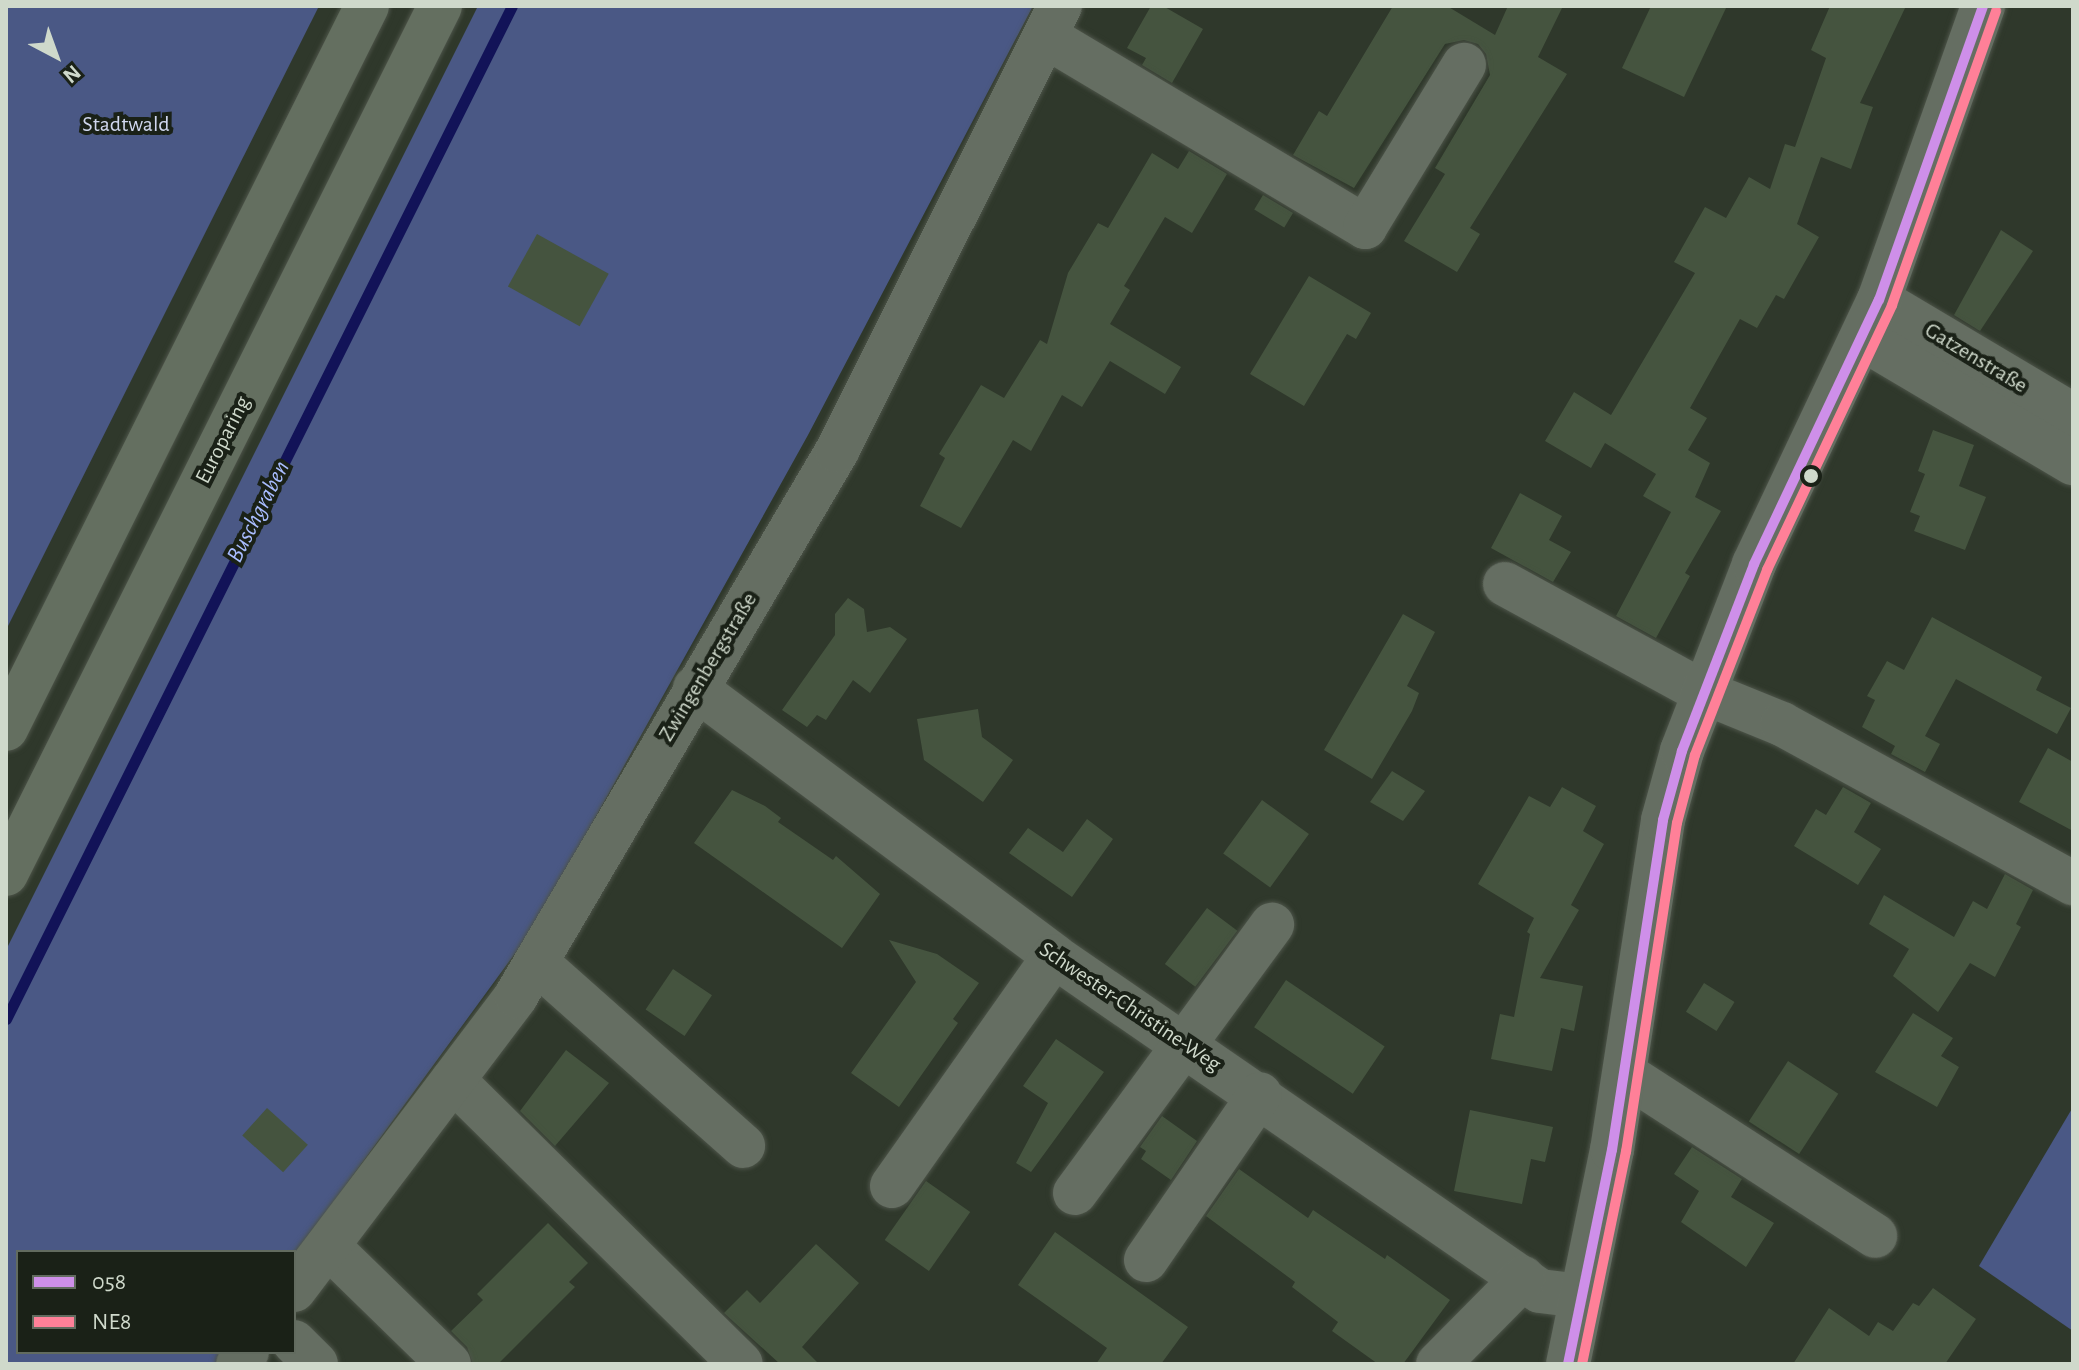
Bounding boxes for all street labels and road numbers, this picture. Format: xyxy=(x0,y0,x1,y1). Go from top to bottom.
street label: Gatzenstraße xyxy=(1920,317,2032,399)
street label: Europaring xyxy=(190,392,256,488)
street label: Zwingenbergstraße xyxy=(653,588,763,746)
street label: Schwester-Christine-Weg xyxy=(1034,936,1226,1078)

